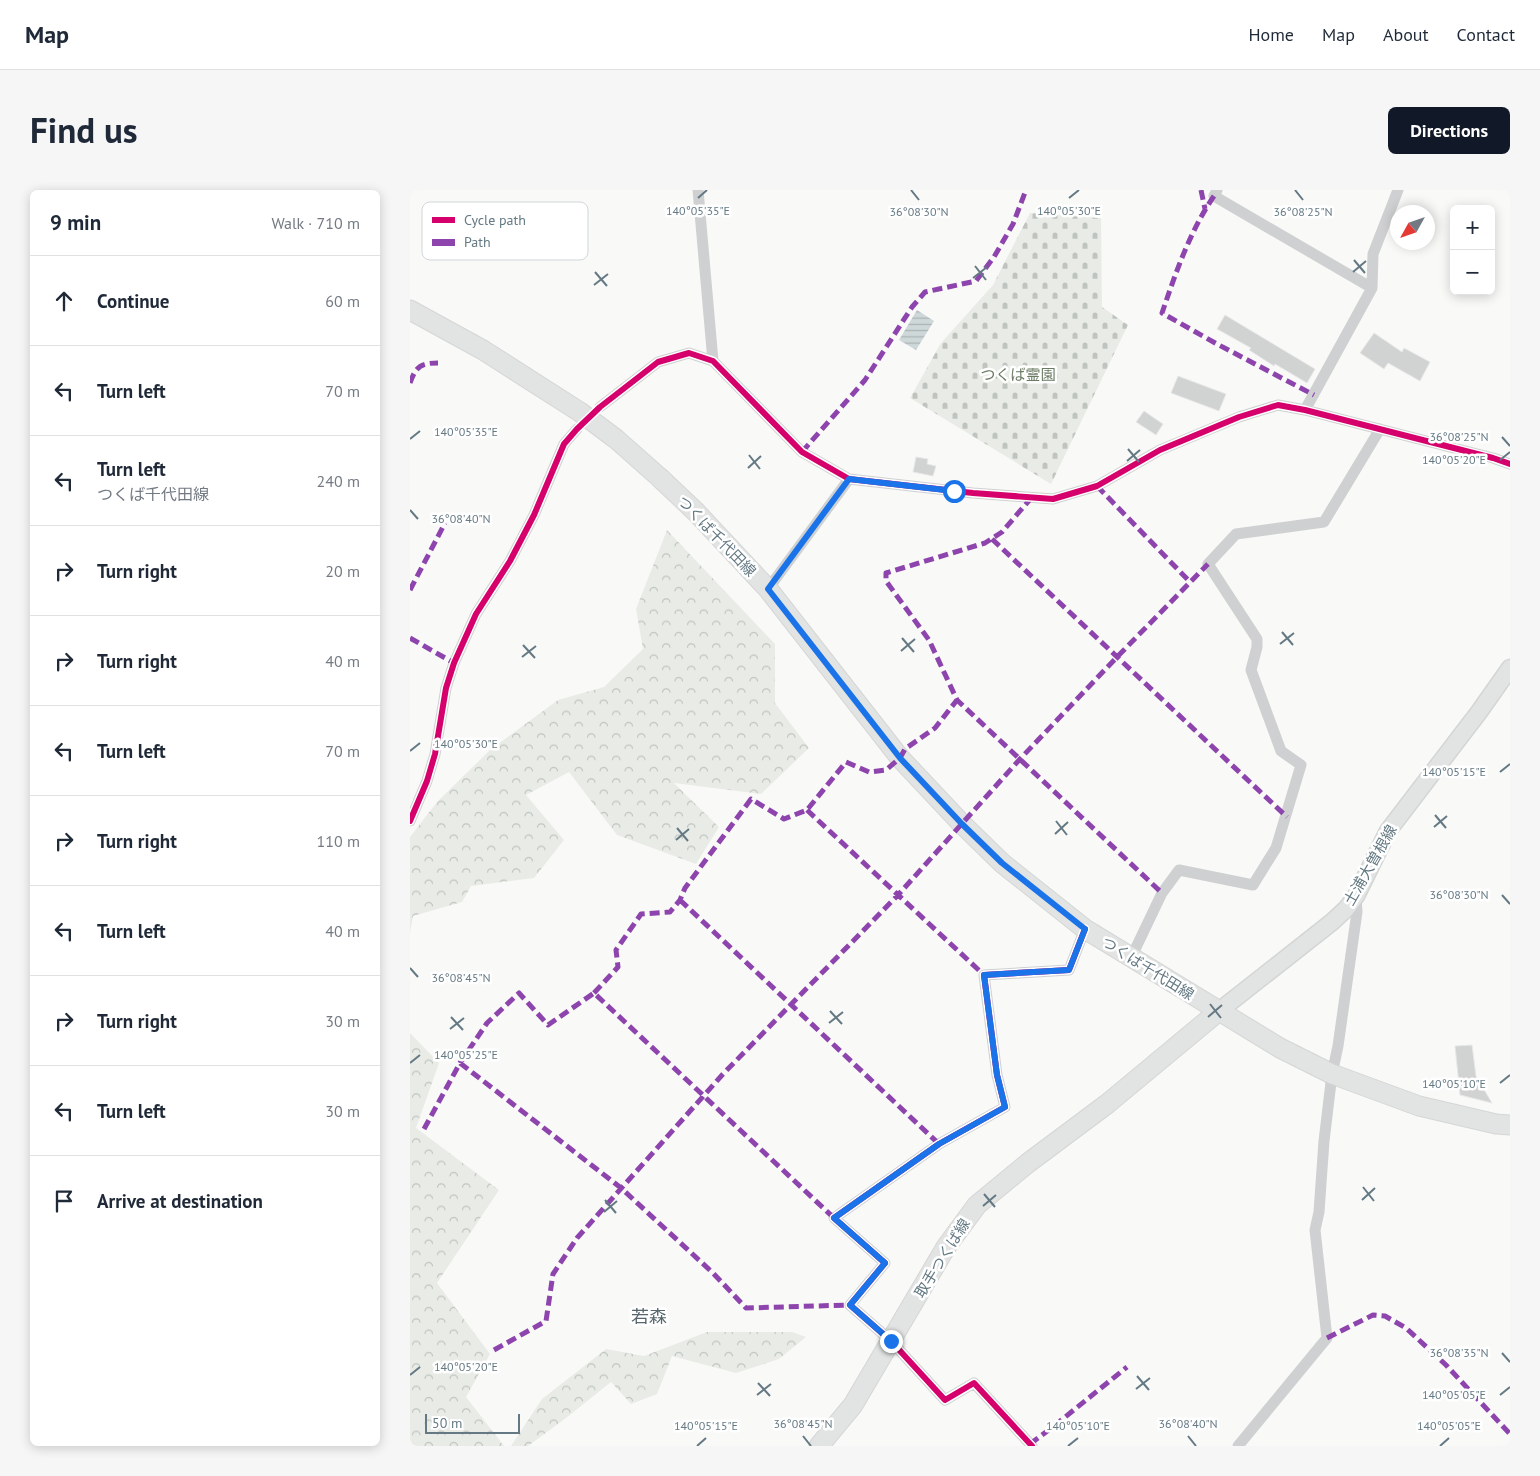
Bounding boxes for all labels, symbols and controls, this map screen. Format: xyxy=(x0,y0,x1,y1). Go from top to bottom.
text: Map xyxy=(25,19,69,50)
text: Home xyxy=(1248,23,1294,46)
text: Map xyxy=(1322,23,1355,46)
text: About xyxy=(1383,23,1429,46)
text: Contact xyxy=(1457,23,1515,46)
text: Find us xyxy=(30,107,138,153)
button: Directions xyxy=(1388,107,1510,154)
legend xyxy=(422,202,588,260)
text: 140°05'35"E xyxy=(666,203,730,218)
text: 140°05'30"E xyxy=(1037,203,1101,218)
text: 36°08'30"N xyxy=(889,204,949,219)
text: 36°08'25"N xyxy=(1273,204,1333,219)
north arrow xyxy=(1390,205,1435,250)
map controls xyxy=(1450,205,1495,295)
button: + xyxy=(1450,205,1495,250)
text: 9 min xyxy=(50,209,101,236)
text: Cycle path xyxy=(464,211,526,229)
text: Walk · 710 m xyxy=(271,213,360,233)
text: Path xyxy=(464,233,491,251)
button: − xyxy=(1450,250,1495,295)
icon: ahead xyxy=(50,287,78,315)
text: Continue xyxy=(97,289,169,313)
text: 60 m xyxy=(325,291,360,311)
park label: つくば霊園 xyxy=(980,365,1056,384)
icon: left xyxy=(50,377,78,405)
text: Turn left xyxy=(97,379,166,403)
text: 70 m xyxy=(325,381,360,401)
text: 140°05'35"E xyxy=(434,424,498,439)
text: 36°08'25"N xyxy=(1429,429,1489,444)
text: 140°05'20"E xyxy=(1422,452,1486,467)
text: Turn left xyxy=(97,457,166,481)
icon: left xyxy=(50,467,78,495)
text: 240 m xyxy=(317,471,360,491)
route start xyxy=(943,480,966,503)
text: つくば千代田線 xyxy=(97,484,209,504)
street label: つくば千代田線 xyxy=(674,492,760,580)
text: 36°08'40"N xyxy=(431,511,491,526)
icon: right xyxy=(50,557,78,585)
text: Turn right xyxy=(97,559,177,583)
text: 20 m xyxy=(325,561,360,581)
icon: right xyxy=(50,647,78,675)
text: Turn right xyxy=(97,649,177,673)
text: 40 m xyxy=(325,651,360,671)
text: 140°05'30"E xyxy=(434,736,498,751)
icon: left xyxy=(50,737,78,765)
text: Turn left xyxy=(97,739,166,763)
text: 70 m xyxy=(325,741,360,761)
text: 140°05'15"E xyxy=(1422,764,1486,779)
street label: 土浦大曽根線 xyxy=(1339,821,1401,909)
icon: right xyxy=(50,827,78,855)
text: Turn right xyxy=(97,829,177,853)
text: 110 m xyxy=(317,831,360,851)
text: 36°08'30"N xyxy=(1429,887,1489,902)
icon: left xyxy=(50,917,78,945)
text: Turn left xyxy=(97,919,166,943)
text: 40 m xyxy=(325,921,360,941)
street label: つくば千代田線 xyxy=(1098,932,1198,1004)
text: 36°08'45"N xyxy=(431,970,491,985)
icon: right xyxy=(50,1007,78,1035)
text: Turn right xyxy=(97,1009,177,1033)
text: 30 m xyxy=(325,1011,360,1031)
text: 140°05'25"E xyxy=(434,1047,498,1062)
text: 140°05'10"E xyxy=(1422,1076,1486,1091)
icon: left xyxy=(50,1097,78,1125)
text: Turn left xyxy=(97,1099,166,1123)
text: 30 m xyxy=(325,1101,360,1121)
icon: arrive xyxy=(50,1187,78,1215)
text: Arrive at destination xyxy=(97,1189,263,1213)
street label: 取手つくば線 xyxy=(910,1215,974,1301)
district label: 若森 xyxy=(631,1305,667,1328)
route end xyxy=(880,1330,903,1353)
text: 36°08'35"N xyxy=(1429,1345,1489,1360)
text: 140°05'20"E xyxy=(434,1359,498,1374)
text: 140°05'05"E xyxy=(1422,1387,1486,1402)
scale bar xyxy=(425,1411,520,1434)
text: 50 m xyxy=(432,1414,462,1432)
text: 36°08'45"N xyxy=(773,1416,833,1431)
text: 36°08'40"N xyxy=(1158,1416,1218,1431)
text: 140°05'15"E xyxy=(674,1418,738,1433)
text: 140°05'10"E xyxy=(1046,1418,1110,1433)
text: 140°05'05"E xyxy=(1417,1418,1481,1433)

